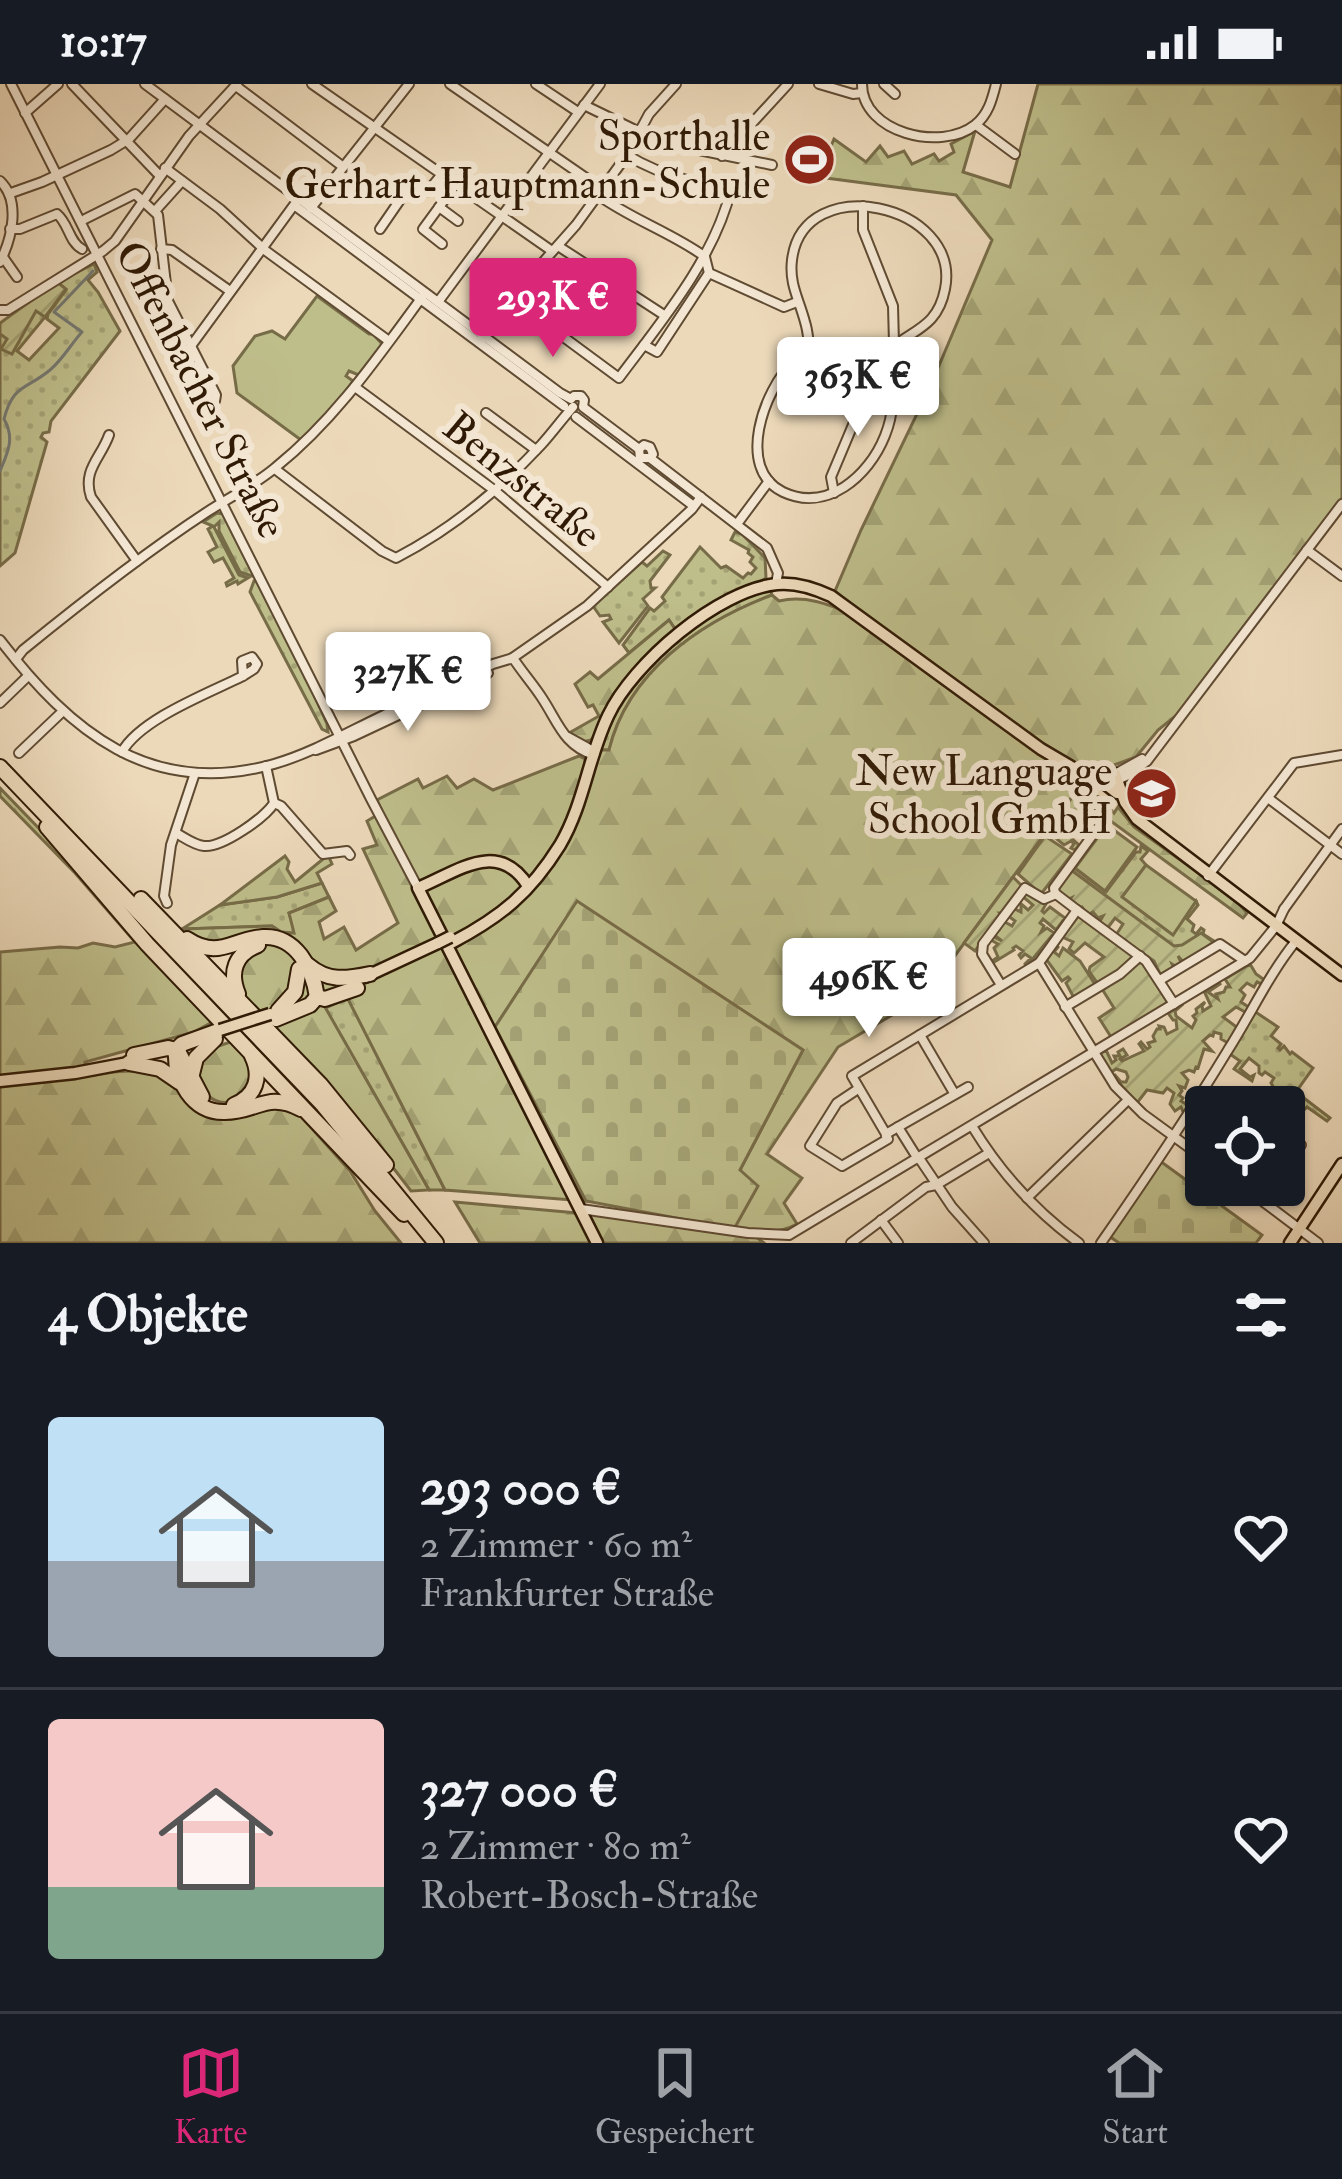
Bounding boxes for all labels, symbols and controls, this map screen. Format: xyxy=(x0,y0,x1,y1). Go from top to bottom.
text: 10:17 xyxy=(60,14,147,70)
place label: Sporthalle Gerhart-Hauptmann-Schule xyxy=(284,111,770,211)
sports icon: Sporthalle Gerhart-Hauptmann-Schule xyxy=(781,131,837,187)
street label: Offenbacher Straße xyxy=(103,233,297,547)
pin: 293K € xyxy=(455,258,651,360)
text: 293K € xyxy=(496,272,610,321)
pin: 363K € xyxy=(760,337,956,439)
text: 363K € xyxy=(804,351,912,400)
street label: Benzstraße xyxy=(432,401,611,560)
pin: 327K € xyxy=(310,632,506,734)
text: 327K € xyxy=(353,646,463,695)
place label: New Language School GmbH xyxy=(855,746,1112,846)
school or university icon: New Language School GmbH xyxy=(1123,766,1179,822)
pin: 496K € xyxy=(771,938,967,1040)
text: 496K € xyxy=(810,952,928,1001)
map controls xyxy=(1185,1086,1305,1206)
button: locate xyxy=(1185,1086,1305,1206)
icon: filters xyxy=(1228,1282,1294,1348)
text: 4 Objekte xyxy=(48,1283,248,1347)
text: 293 000 € xyxy=(420,1456,621,1520)
icon: home xyxy=(144,1465,288,1609)
icon: heart xyxy=(1228,1504,1294,1570)
text: 2 Zimmer · 60 m² xyxy=(420,1520,692,1569)
text: Frankfurter Straße xyxy=(420,1569,714,1618)
text: 327 000 € xyxy=(420,1758,618,1822)
icon: home xyxy=(144,1767,288,1911)
icon: heart xyxy=(1228,1806,1294,1872)
text: 2 Zimmer · 80 m² xyxy=(420,1822,691,1871)
text: Robert-Bosch-Straße xyxy=(420,1871,758,1920)
tab: Karte xyxy=(174,2040,247,2153)
tab: Gespeichert xyxy=(595,2040,754,2153)
tab: Start xyxy=(1102,2040,1168,2153)

